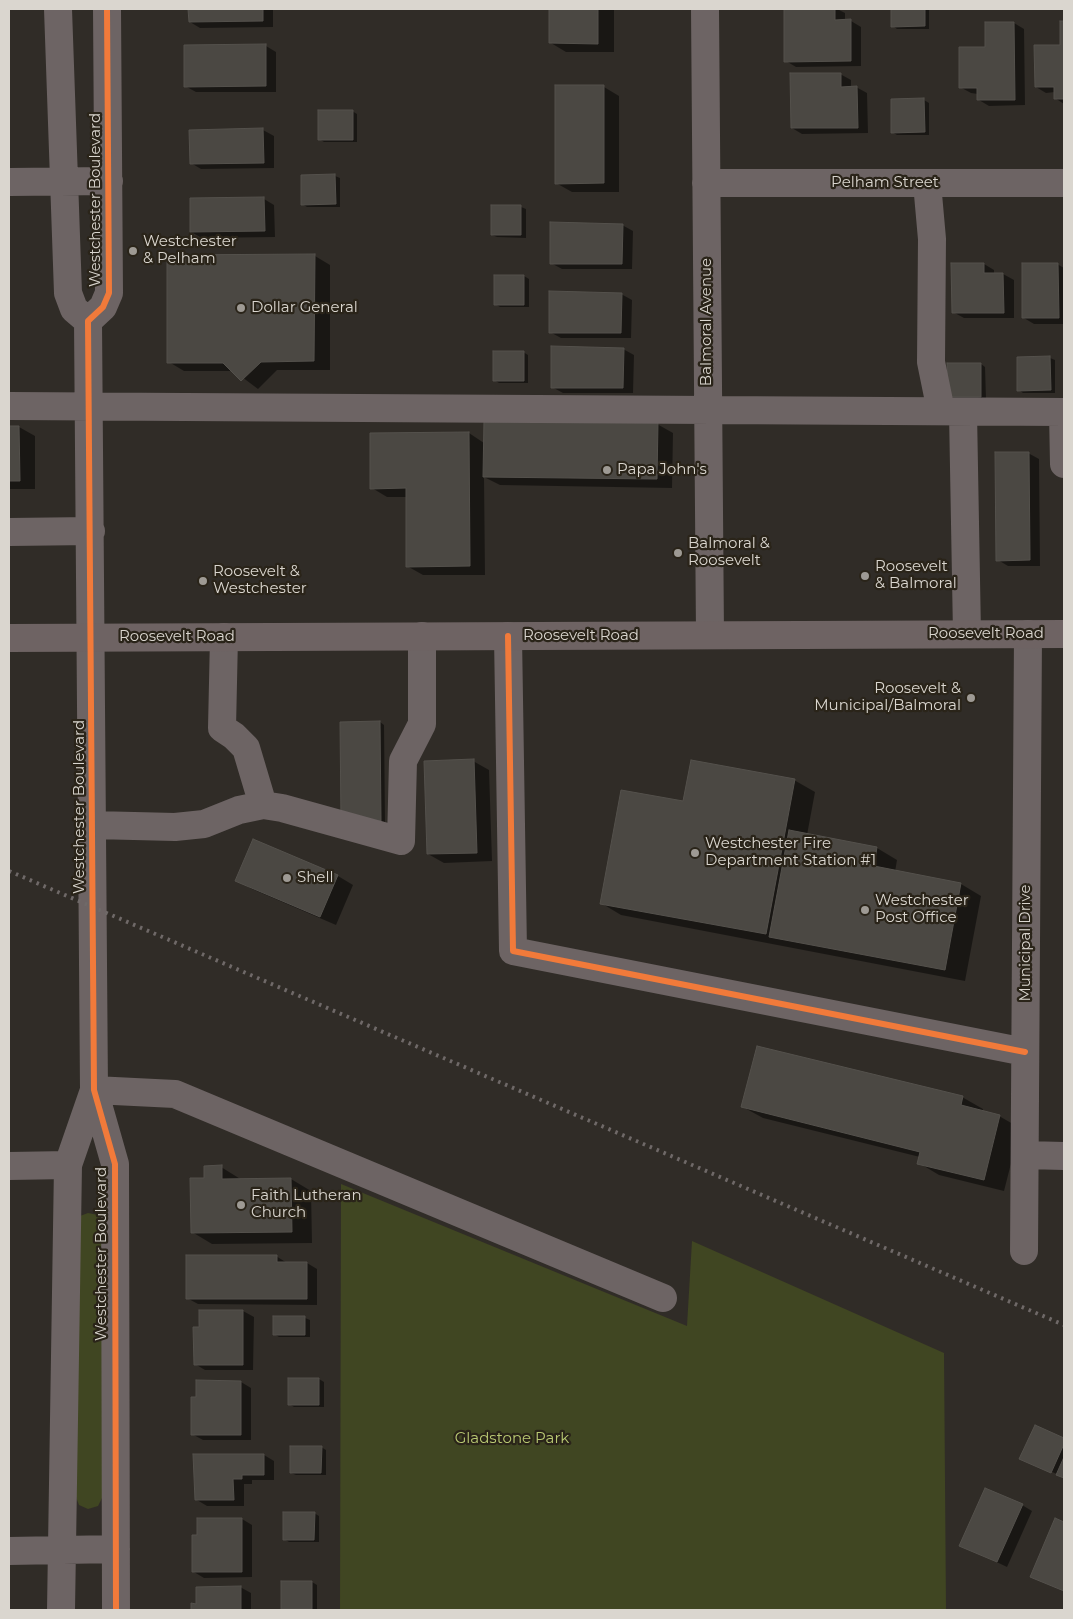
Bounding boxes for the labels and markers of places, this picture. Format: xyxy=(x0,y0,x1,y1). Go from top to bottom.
place label: Westchester & Pelham xyxy=(143,233,237,268)
marker: Westchester & Pelham xyxy=(127,245,139,257)
place label: Dollar General xyxy=(251,299,358,317)
marker: Dollar General xyxy=(235,302,247,314)
place label: Papa John's xyxy=(617,461,707,479)
marker: Papa John's xyxy=(601,464,613,476)
place label: Balmoral & Roosevelt xyxy=(688,535,770,570)
marker: Balmoral & Roosevelt xyxy=(672,547,684,559)
place label: Roosevelt & Balmoral xyxy=(875,558,957,593)
place label: Roosevelt & Westchester xyxy=(213,563,307,598)
marker: Roosevelt & Balmoral xyxy=(859,570,871,582)
marker: Roosevelt & Westchester xyxy=(197,575,209,587)
place label: Roosevelt & Municipal/Balmoral xyxy=(814,680,961,715)
marker: Roosevelt & Municipal/Balmoral xyxy=(965,692,977,704)
place label: Westchester Fire Department Station #1 xyxy=(705,835,876,870)
marker: Westchester Fire Department Station #1 xyxy=(689,847,701,859)
place label: Shell xyxy=(297,869,333,887)
marker: Shell xyxy=(281,872,293,884)
place label: Westchester Post Office xyxy=(875,892,969,927)
marker: Westchester Post Office xyxy=(859,904,871,916)
place label: Faith Lutheran Church xyxy=(251,1187,362,1222)
marker: Faith Lutheran Church xyxy=(235,1199,247,1211)

